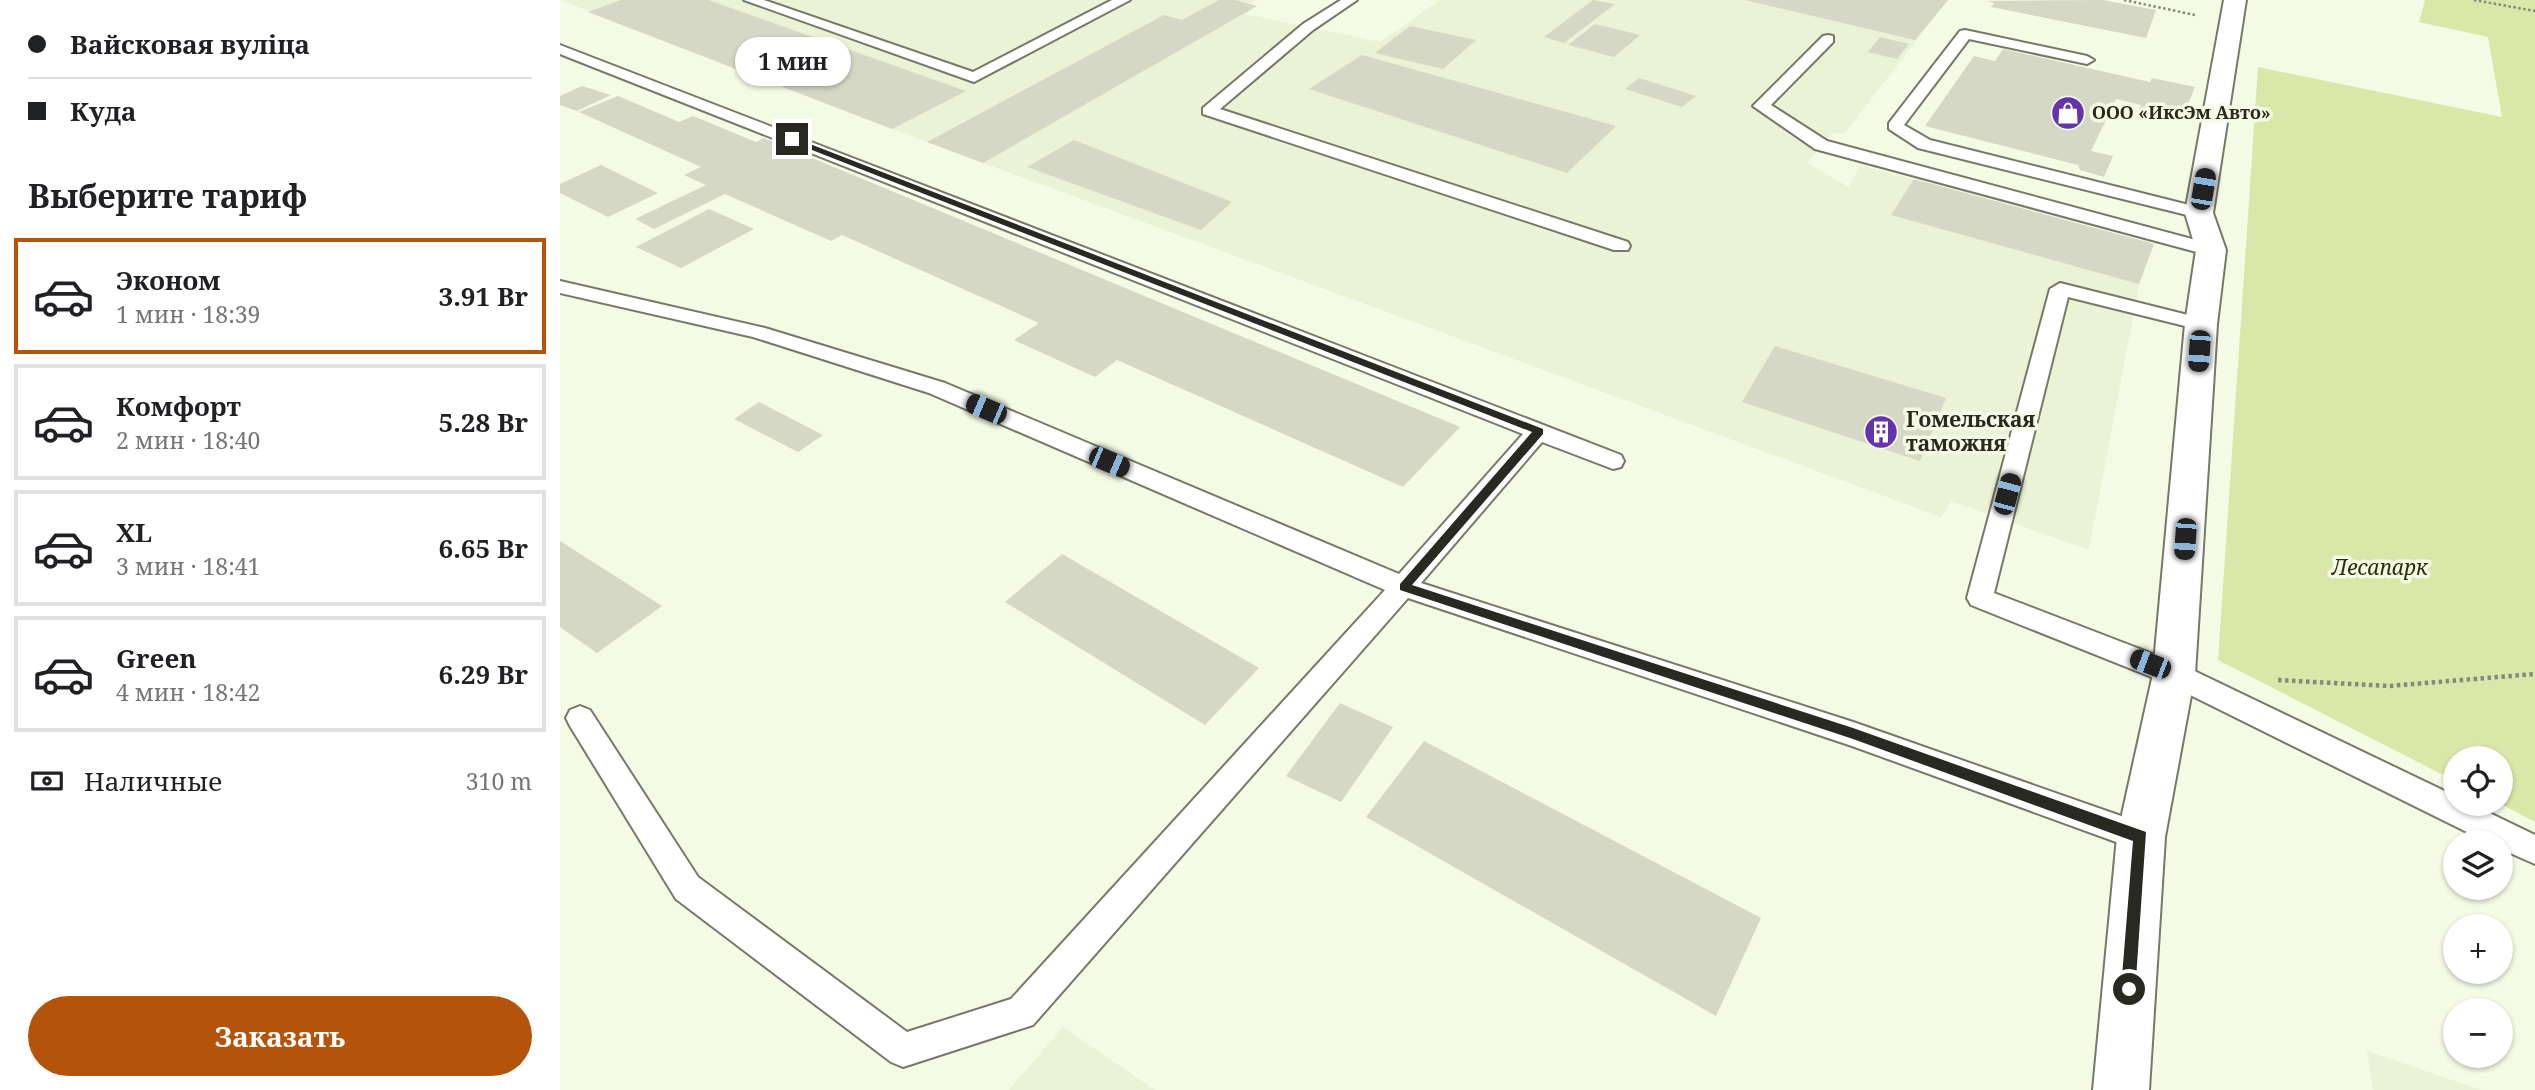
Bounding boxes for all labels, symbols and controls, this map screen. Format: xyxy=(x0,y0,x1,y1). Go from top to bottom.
text: Вайсковая вуліца xyxy=(70,26,310,62)
callout: 1 мин xyxy=(734,38,850,86)
text: 1 мин xyxy=(758,45,828,77)
text: Куда xyxy=(70,93,136,129)
shop icon: ООО «ИксЭм Авто» xyxy=(2049,94,2087,132)
place label: ООО «ИксЭм Авто» xyxy=(2092,100,2271,124)
route end xyxy=(776,123,808,155)
car xyxy=(2190,166,2217,212)
text: Выберите тариф xyxy=(28,174,307,217)
text: Эконом xyxy=(116,262,220,298)
icon: car xyxy=(32,265,95,328)
text: 3.91 Br xyxy=(438,278,528,314)
text: 1 мин · 18:39 xyxy=(116,298,260,330)
car xyxy=(2188,329,2211,373)
text: Комфорт xyxy=(116,388,241,424)
icon: car xyxy=(32,391,95,454)
car xyxy=(963,391,1010,427)
text: 5.28 Br xyxy=(438,404,528,440)
place label: Гомельская таможня xyxy=(1906,405,2036,457)
building icon: Гомельская таможня xyxy=(1862,413,1900,451)
text: 2 мин · 18:40 xyxy=(116,424,260,456)
car xyxy=(1086,444,1133,480)
car xyxy=(1992,471,2023,517)
text: XL xyxy=(116,514,152,550)
icon: car xyxy=(32,517,95,580)
car xyxy=(2174,517,2197,561)
text: 6.65 Br xyxy=(438,530,528,566)
text: 3 мин · 18:41 xyxy=(116,550,260,582)
park label: Лесапарк xyxy=(2331,553,2429,581)
text: Green xyxy=(116,640,197,676)
icon: car xyxy=(32,643,95,706)
car xyxy=(2127,647,2174,681)
text: 6.29 Br xyxy=(438,656,528,692)
text: 4 мин · 18:42 xyxy=(116,676,260,708)
map controls xyxy=(2443,746,2513,1068)
button: locate xyxy=(2443,746,2513,816)
icon: cash xyxy=(28,762,66,800)
text: Наличные xyxy=(84,763,222,799)
text: 310 m xyxy=(466,765,532,797)
button: layers xyxy=(2443,830,2513,900)
button: + xyxy=(2443,914,2513,984)
route start xyxy=(2113,973,2145,1005)
button: Заказать xyxy=(28,996,532,1076)
button: − xyxy=(2443,998,2513,1068)

